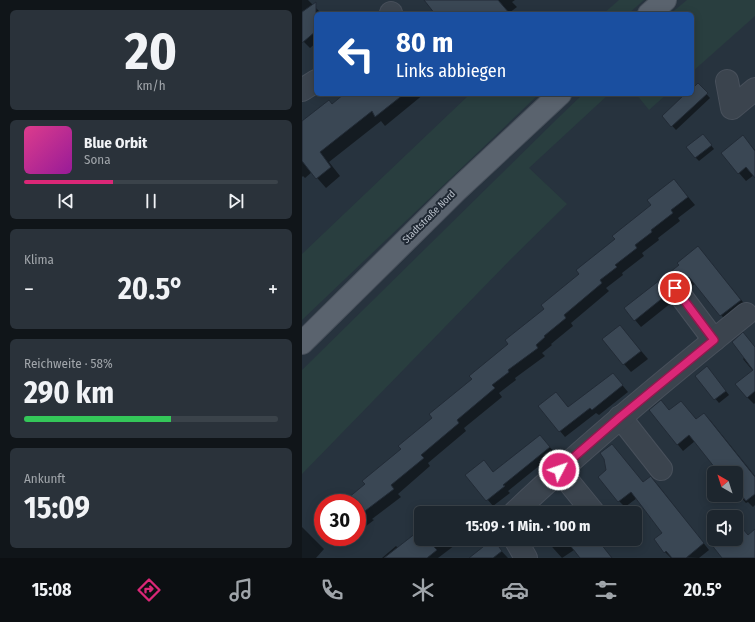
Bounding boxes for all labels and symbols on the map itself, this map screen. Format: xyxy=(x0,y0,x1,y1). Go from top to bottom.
street label: Stadtstraße Nord xyxy=(400,188,458,246)
pin xyxy=(658,271,692,305)
position arrow xyxy=(538,449,580,491)
north arrow xyxy=(707,466,743,502)
speed limit sign: 30 xyxy=(314,494,366,546)

